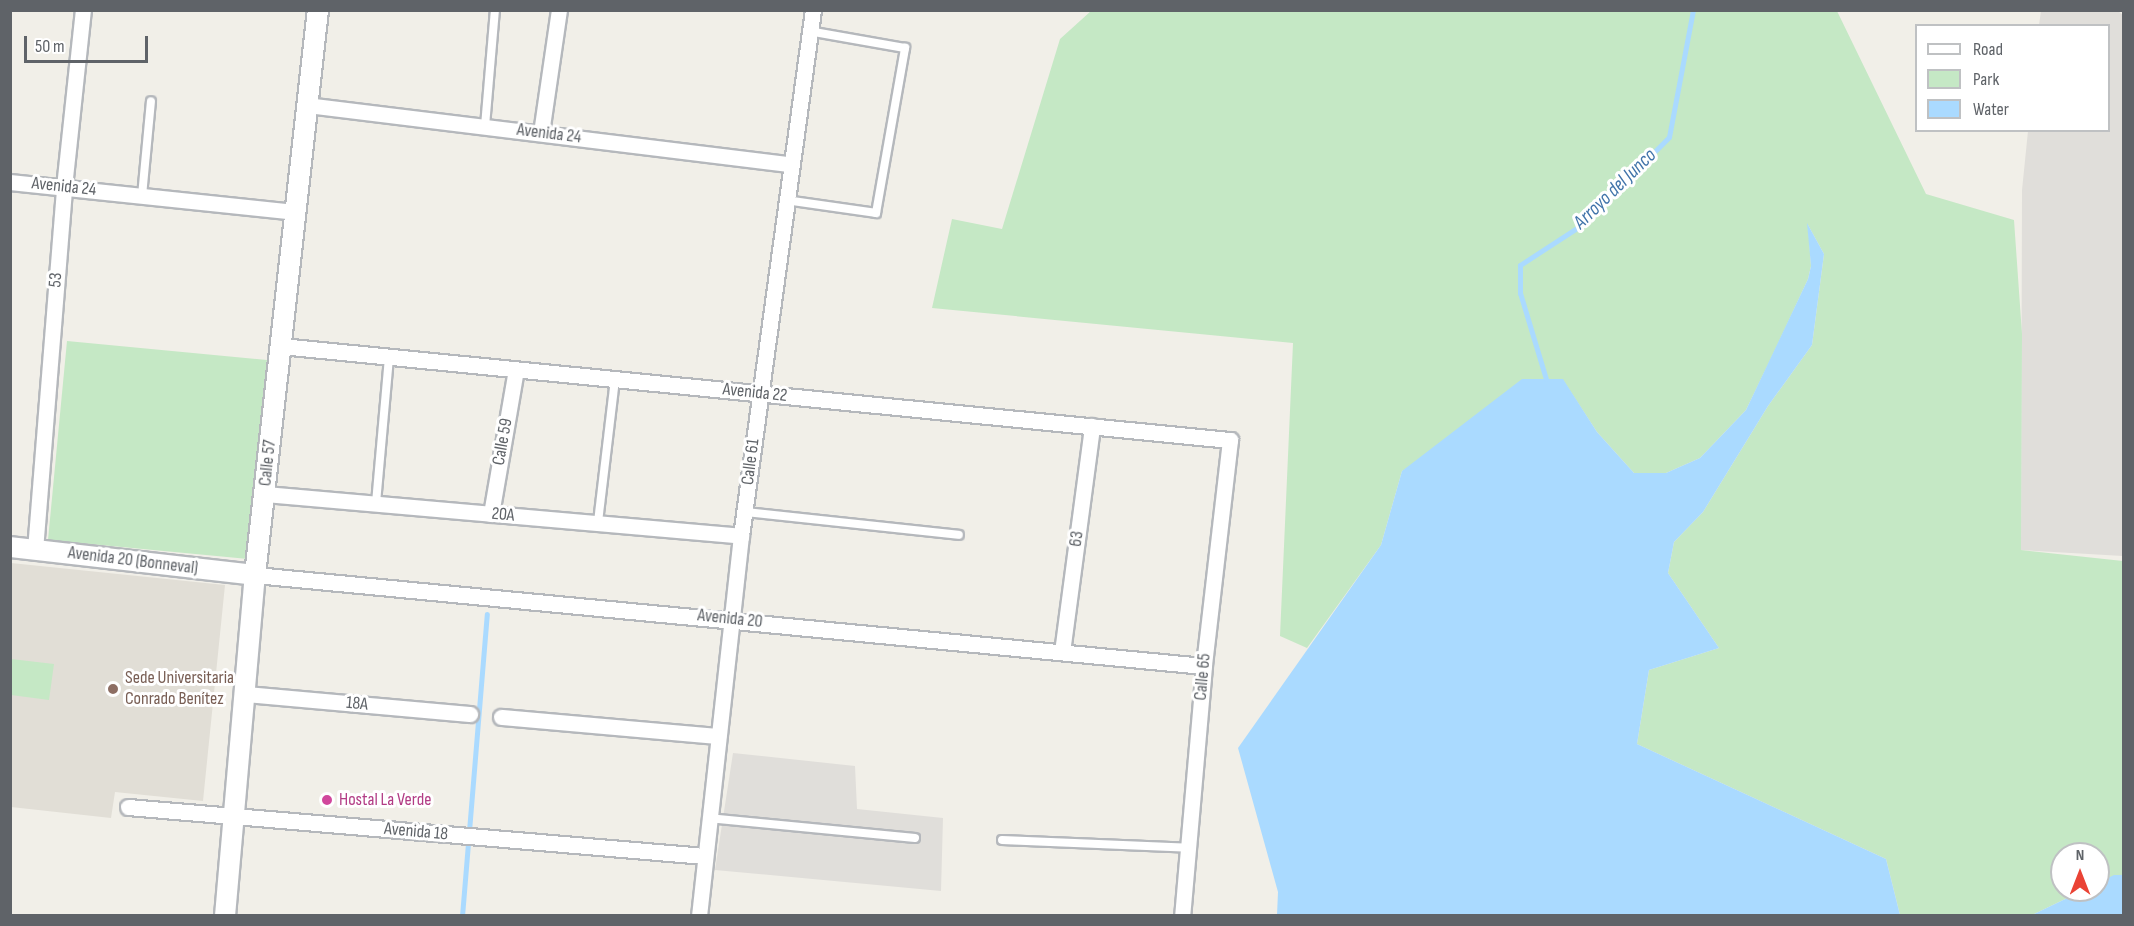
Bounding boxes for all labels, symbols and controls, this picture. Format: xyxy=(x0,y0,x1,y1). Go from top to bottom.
scale bar xyxy=(27,24,152,62)
legend xyxy=(1915,24,2110,132)
text: 50 m xyxy=(35,36,65,57)
text: Road xyxy=(1973,39,2003,60)
text: Park xyxy=(1973,69,1999,90)
text: Water xyxy=(1973,99,2009,120)
street label: Avenida 24 xyxy=(516,119,582,149)
water label: Arroyo del Junco xyxy=(1569,144,1661,234)
street label: Avenida 24 xyxy=(31,173,97,201)
street label: 53 xyxy=(45,272,67,288)
street label: Avenida 22 xyxy=(722,379,788,407)
street label: Calle 59 xyxy=(488,417,518,467)
street label: Calle 61 xyxy=(737,438,765,486)
street label: Calle 57 xyxy=(255,439,281,487)
street label: 20A xyxy=(491,503,515,527)
street label: 63 xyxy=(1065,530,1089,548)
street label: Avenida 20 (Bonneval) xyxy=(67,542,199,580)
street label: Avenida 20 xyxy=(696,605,764,633)
street label: Calle 65 xyxy=(1190,653,1216,701)
place label: Sede Universitaria Conrado Benítez xyxy=(125,668,234,710)
marker: Sede Universitaria Conrado Benítez xyxy=(106,682,120,696)
street label: 18A xyxy=(345,692,369,716)
place label: Hostal La Verde xyxy=(339,789,431,811)
marker: Hostal La Verde xyxy=(320,793,334,807)
street label: Avenida 18 xyxy=(383,818,449,846)
north arrow xyxy=(2050,842,2110,902)
text: N xyxy=(2076,846,2084,865)

